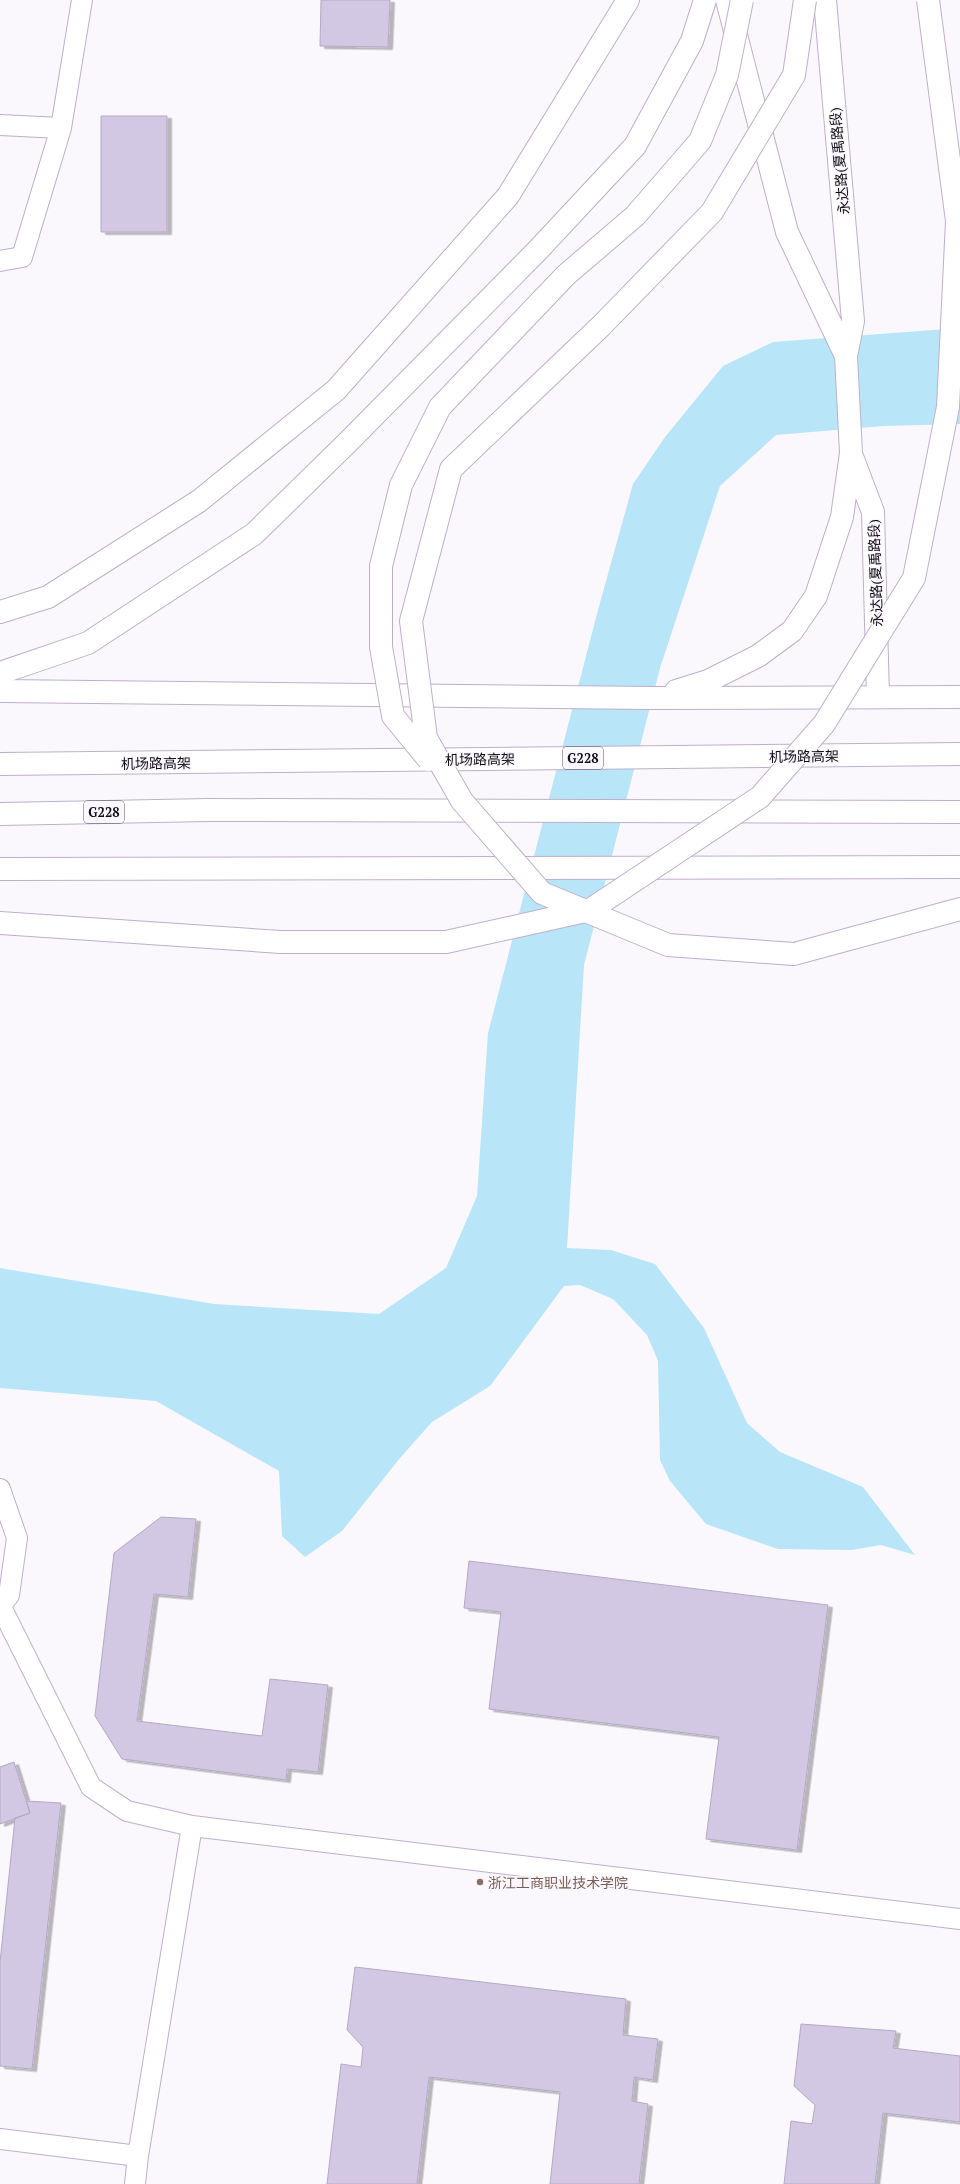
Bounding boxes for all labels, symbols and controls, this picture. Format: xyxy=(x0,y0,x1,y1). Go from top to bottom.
street label: 永达路(夏禹路段) xyxy=(825,107,853,215)
street label: 永达路(夏禹路段) xyxy=(864,519,886,627)
street label: 机场路高架 xyxy=(769,746,839,766)
road number: G228 xyxy=(563,747,603,769)
street label: 机场路高架 xyxy=(445,749,515,769)
street label: 机场路高架 xyxy=(121,753,191,773)
road number: G228 xyxy=(84,801,124,823)
place label: 浙江工商职业技术学院 xyxy=(488,1873,628,1892)
marker: 浙江工商职业技术学院 xyxy=(475,1877,485,1887)

